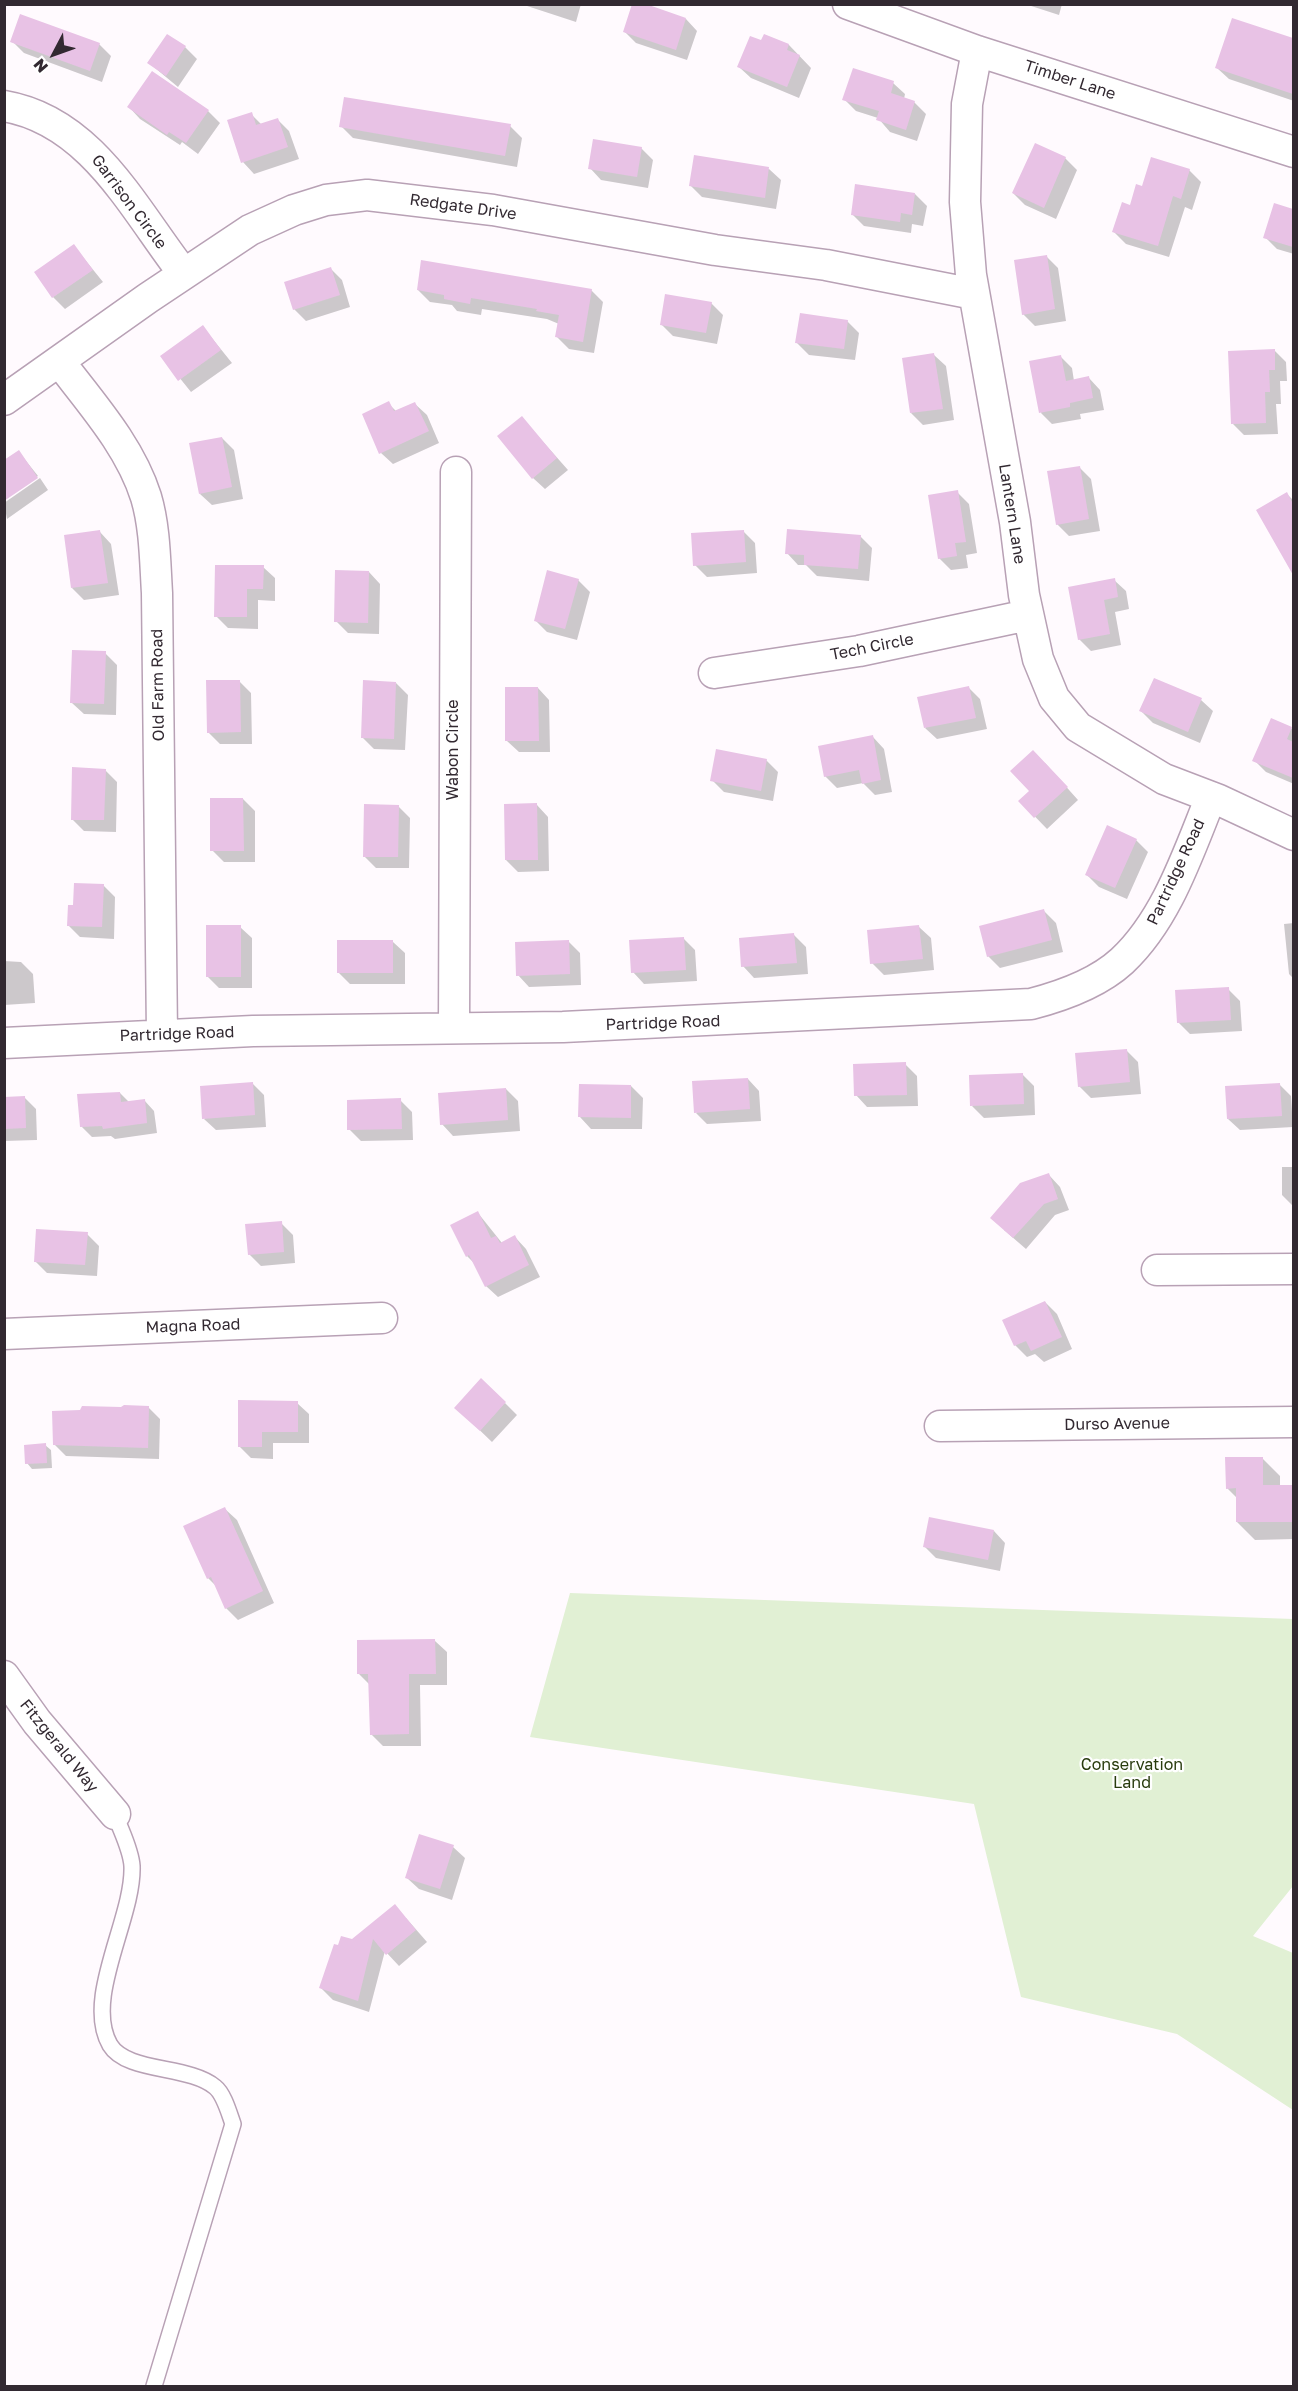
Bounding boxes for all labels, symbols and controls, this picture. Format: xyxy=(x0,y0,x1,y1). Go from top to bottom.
north arrow xyxy=(24,24,84,84)
text: N xyxy=(29,55,52,77)
street label: Timber Lane xyxy=(1022,56,1118,104)
street label: Garrison Circle xyxy=(87,151,171,253)
street label: Redgate Drive xyxy=(408,190,518,224)
street label: Lantern Lane xyxy=(995,463,1029,565)
street label: Old Farm Road xyxy=(147,629,169,741)
street label: Tech Circle xyxy=(829,630,915,664)
street label: Wabon Circle xyxy=(443,699,463,801)
street label: Partridge Road xyxy=(1143,816,1209,928)
street label: Partridge Road xyxy=(605,1011,721,1035)
street label: Partridge Road xyxy=(119,1022,235,1046)
street label: Magna Road xyxy=(145,1315,241,1337)
street label: Durso Avenue xyxy=(1064,1413,1170,1435)
street label: Fitzgerald Way xyxy=(16,1696,102,1796)
park label: Conservation Land xyxy=(1081,1755,1183,1793)

